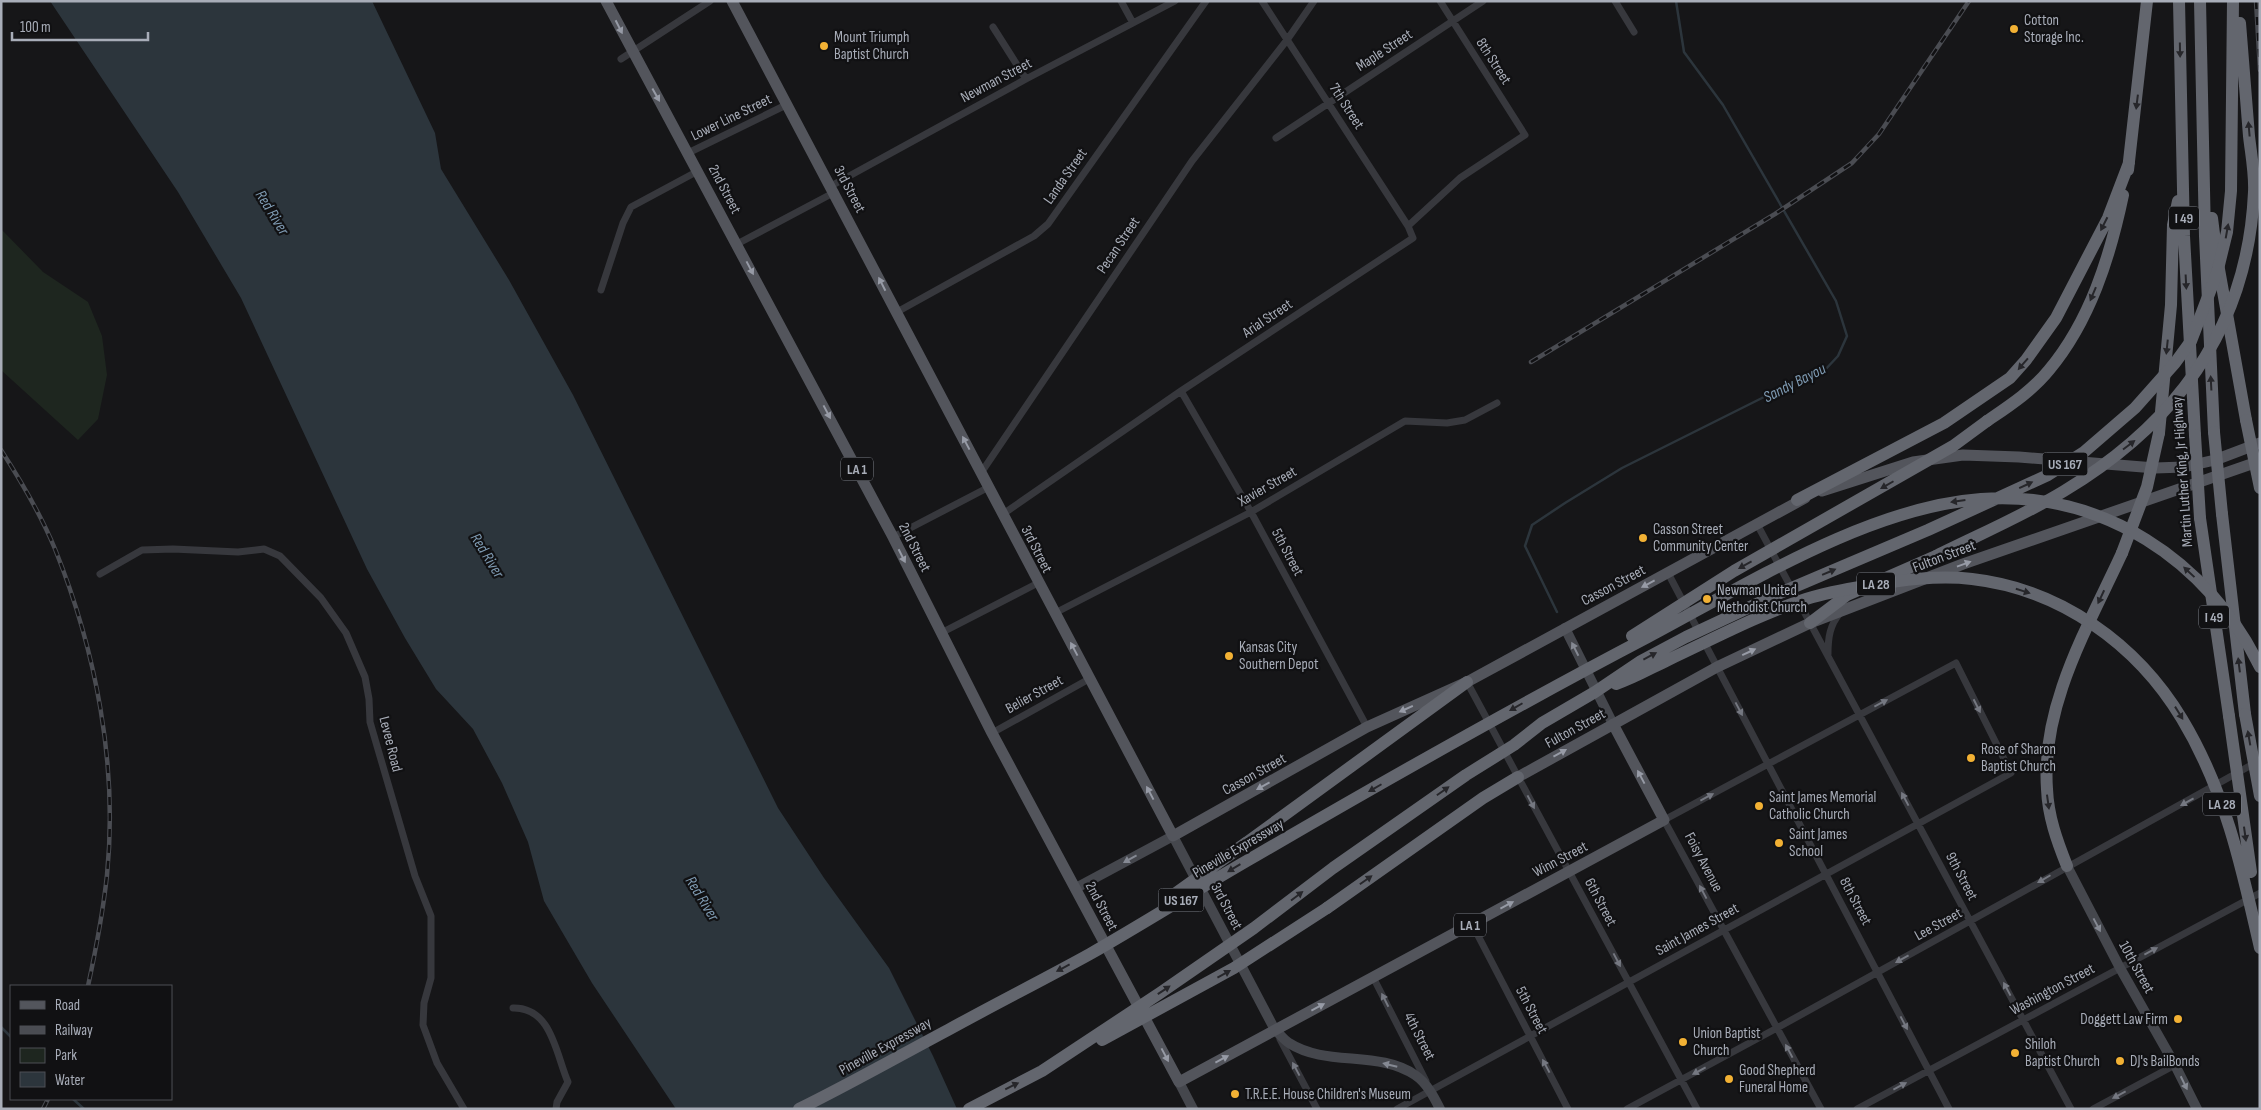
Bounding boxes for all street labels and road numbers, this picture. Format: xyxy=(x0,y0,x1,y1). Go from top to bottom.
street label: Maple Street xyxy=(1352,25,1417,76)
street label: 8th Street xyxy=(1472,34,1516,88)
street label: Newman Street xyxy=(957,54,1035,107)
street label: 7th Street xyxy=(1325,80,1369,133)
street label: Lower Line Street xyxy=(688,90,775,145)
street label: Landa Street xyxy=(1039,144,1092,208)
street label: 2nd Street xyxy=(704,161,746,217)
street label: 3rd Street xyxy=(829,162,870,216)
road number: I 49 xyxy=(2169,207,2199,230)
street label: Pecan Street xyxy=(1093,213,1145,277)
street label: Arial Street xyxy=(1238,295,1296,343)
street label: Martin Luther King, Jr Highway xyxy=(2168,396,2197,548)
road number: US 167 xyxy=(2042,452,2088,476)
road number: LA 1 xyxy=(841,458,873,480)
street label: Xavier Street xyxy=(1234,462,1300,511)
street label: 2nd Street xyxy=(894,519,935,575)
street label: 3rd Street xyxy=(1017,522,1057,576)
street label: 5th Street xyxy=(1267,525,1308,580)
street label: Fulton Street xyxy=(1910,536,1979,577)
street label: Casson Street xyxy=(1578,560,1649,610)
road number: LA 28 xyxy=(1857,572,1895,596)
road number: I 49 xyxy=(2199,606,2229,628)
street label: Belier Street xyxy=(1002,671,1067,718)
street label: Fulton Street xyxy=(1542,704,1609,753)
street label: Levee Road xyxy=(374,714,407,774)
street label: Casson Street xyxy=(1219,749,1290,800)
road number: LA 28 xyxy=(2203,792,2241,816)
street label: Pineville Expressway xyxy=(1189,814,1288,882)
street label: Foisy Avenue xyxy=(1680,829,1727,895)
street label: Winn Street xyxy=(1530,837,1591,882)
street label: 9th Street xyxy=(1941,849,1982,904)
street label: 8th Street xyxy=(1835,874,1876,929)
street label: 6th Street xyxy=(1580,875,1621,930)
street label: 2nd Street xyxy=(1081,878,1123,934)
street label: 3rd Street xyxy=(1206,879,1247,933)
road number: US 167 xyxy=(1158,888,1204,912)
street label: Saint James Street xyxy=(1652,899,1743,960)
street label: Lee Street xyxy=(1911,903,1966,945)
road number: LA 1 xyxy=(1454,914,1486,936)
street label: 10th Street xyxy=(2114,938,2159,997)
street label: Washington Street xyxy=(2007,959,2098,1020)
street label: 5th Street xyxy=(1511,983,1552,1038)
street label: 4th Street xyxy=(1399,1009,1440,1064)
street label: Pineville Expressway xyxy=(836,1013,935,1080)

